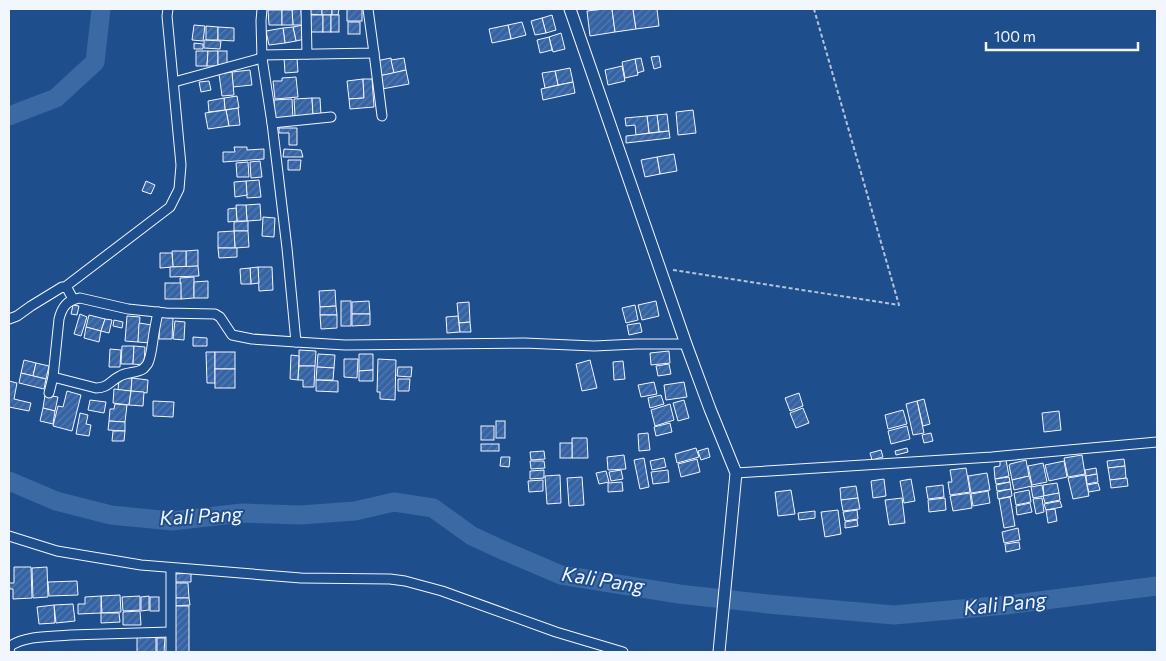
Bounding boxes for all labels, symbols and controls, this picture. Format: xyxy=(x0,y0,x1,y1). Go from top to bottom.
scale bar xyxy=(986,20,1138,52)
text: 100 m xyxy=(994,27,1036,45)
water label: Kali Pang xyxy=(159,501,244,529)
water label: Kali Pang xyxy=(560,561,647,598)
water label: Kali Pang xyxy=(962,587,1049,619)

